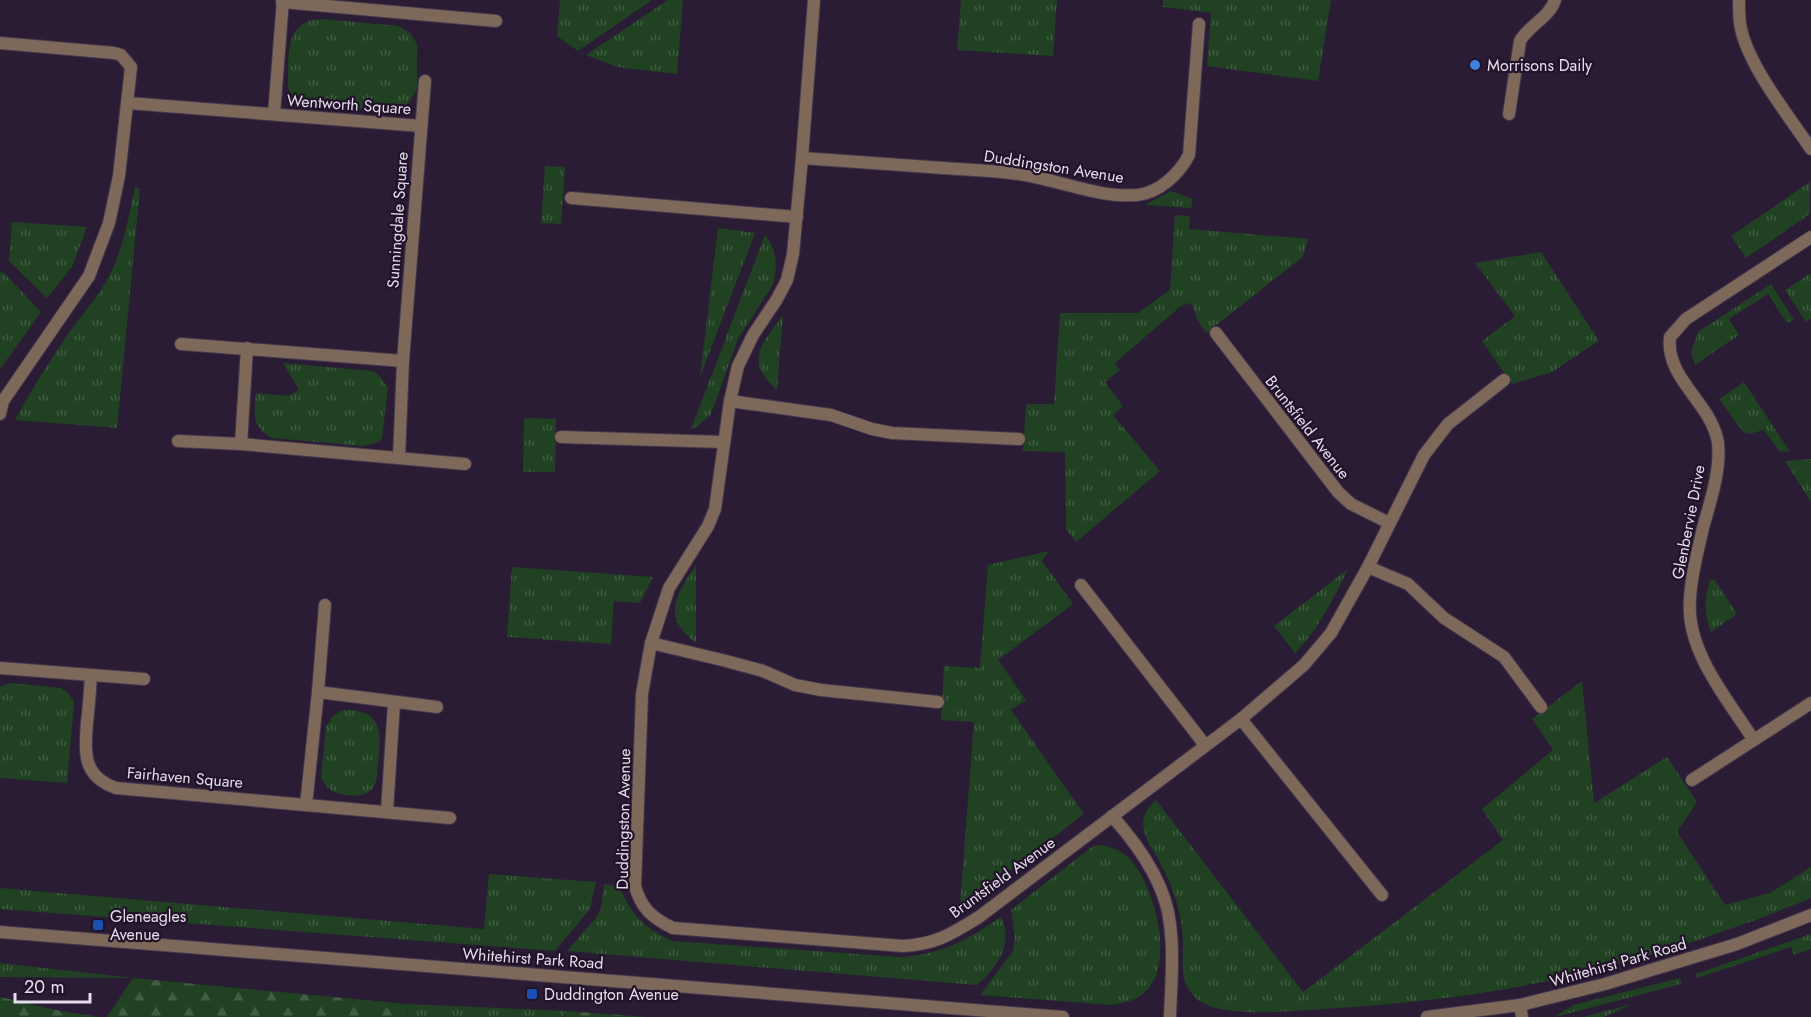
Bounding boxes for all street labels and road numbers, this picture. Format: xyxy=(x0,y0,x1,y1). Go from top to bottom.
street label: Wentworth Square xyxy=(286,89,412,120)
street label: Duddingston Avenue xyxy=(982,144,1125,189)
street label: Sunningdale Square xyxy=(381,151,414,289)
street label: Bruntsfield Avenue xyxy=(1260,371,1355,484)
street label: Glenbervie Drive xyxy=(1666,463,1711,581)
street label: Duddingston Avenue xyxy=(611,748,636,890)
street label: Fairhaven Square xyxy=(126,761,244,794)
street label: Bruntsfield Avenue xyxy=(945,831,1060,924)
street label: Whitehirst Park Road xyxy=(1547,932,1689,993)
street label: Whitehirst Park Road xyxy=(462,942,604,975)

